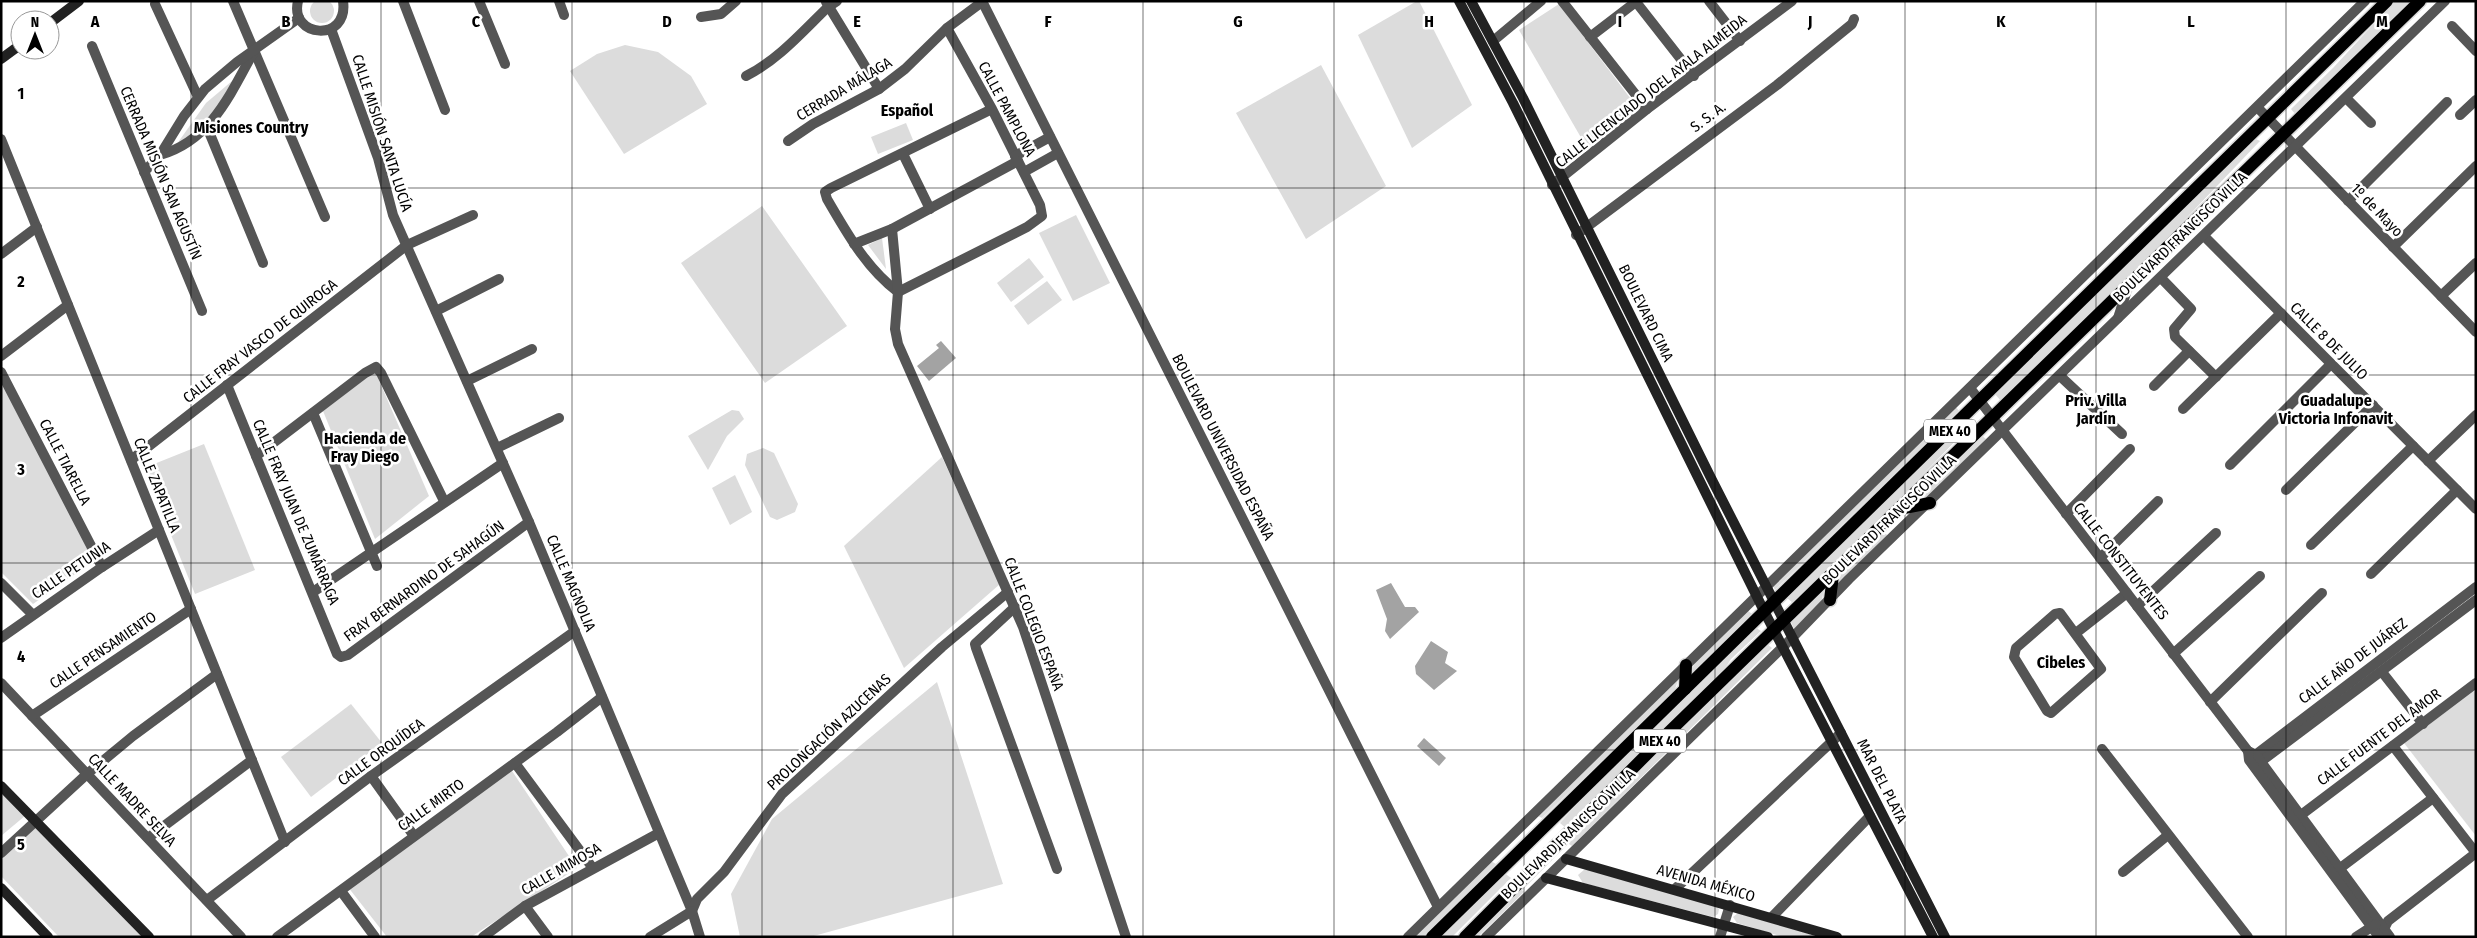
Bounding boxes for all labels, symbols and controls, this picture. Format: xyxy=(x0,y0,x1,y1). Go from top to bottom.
north arrow xyxy=(10,10,60,60)
street label: CALLE LICENCIADO JOEL AYALA ALMEIDA xyxy=(1552,11,1750,171)
text: A xyxy=(90,12,100,31)
text: B xyxy=(282,12,291,31)
text: C xyxy=(472,12,481,31)
text: D xyxy=(662,12,672,31)
text: E xyxy=(853,12,861,31)
text: F xyxy=(1044,12,1052,31)
text: G xyxy=(1233,12,1243,31)
text: H xyxy=(1424,12,1434,31)
text: J xyxy=(1807,12,1812,31)
text: K xyxy=(1996,12,2006,31)
text: L xyxy=(2187,12,2195,31)
text: M xyxy=(2376,12,2388,31)
text: N xyxy=(31,14,39,31)
street label: CALLE MISIÓN SANTA LUCÍA xyxy=(348,52,416,214)
street label: CERRADA MÁLAGA xyxy=(793,53,895,125)
street label: CALLE PAMPLONA xyxy=(974,58,1040,160)
street label: CERRADA MISIÓN SAN AGUSTÍN xyxy=(116,83,206,263)
text: 1 xyxy=(18,84,24,103)
street label: S. S. A. xyxy=(1687,98,1729,136)
district label: Español xyxy=(881,101,934,120)
district label: Misiones Country xyxy=(194,118,309,137)
street label: BOULEVARD FRANCISCO VILLA xyxy=(2109,168,2251,306)
street label: 1º de Mayo xyxy=(2347,179,2407,241)
street label: BOULEVARD CIMA xyxy=(1615,261,1677,365)
text: 2 xyxy=(16,272,25,291)
street label: CALLE FRAY VASCO DE QUIROGA xyxy=(179,275,341,407)
street label: CALLE 8 DE JULIO xyxy=(2286,298,2372,384)
street label: BOULEVARD UNIVERSIDAD ESPAÑA xyxy=(1168,351,1278,543)
district label: Priv. Villa Jardín xyxy=(2065,391,2127,428)
district label: Guadalupe Victoria Infonavit xyxy=(2278,391,2394,428)
street label: CALLE TIARELLA xyxy=(36,416,95,508)
street label: CALLE FRAY JUAN DE ZUMÁRRAGA xyxy=(249,417,343,608)
road number: MEX 40 xyxy=(1924,420,1976,442)
district label: Hacienda de Fray Diego xyxy=(324,429,406,466)
street label: CALLE ZAPATILLA xyxy=(130,435,184,535)
street label: BOULEVARD FRANCISCO VILLA xyxy=(1818,451,1960,589)
text: 3 xyxy=(16,460,25,479)
street label: CALLE CONSTITUYENTES xyxy=(2070,499,2172,623)
street label: FRAY BERNARDINO DE SAHAGÚN xyxy=(340,517,508,645)
street label: CALLE MAGNOLIA xyxy=(543,532,600,634)
street label: CALLE PETUNIA xyxy=(28,537,114,603)
street label: CALLE COLEGIO ESPAÑA xyxy=(1000,555,1068,693)
street label: CALLE PENSAMIENTO xyxy=(46,608,160,692)
street label: CALLE AÑO DE JUÁREZ xyxy=(2295,614,2411,708)
text: 4 xyxy=(17,647,25,666)
district label: Cibeles xyxy=(2037,653,2085,672)
street label: PROLONGACIÓN AZUCENAS xyxy=(763,670,895,794)
street label: CALLE FUENTE DEL AMOR xyxy=(2314,685,2444,789)
street label: CALLE ORQUÍDEA xyxy=(334,714,428,789)
road number: MEX 40 xyxy=(1634,729,1686,752)
street label: MAR DEL PLATA xyxy=(1853,736,1911,826)
street label: CALLE MADRE SELVA xyxy=(84,750,180,850)
street label: BOULEVARD FRANCISCO VILLA xyxy=(1497,765,1639,903)
street label: CALLE MIRTO xyxy=(394,775,468,835)
text: 5 xyxy=(17,835,25,854)
street label: CALLE MIMOSA xyxy=(518,839,604,899)
street label: AVENIDA MÉXICO xyxy=(1655,860,1757,906)

